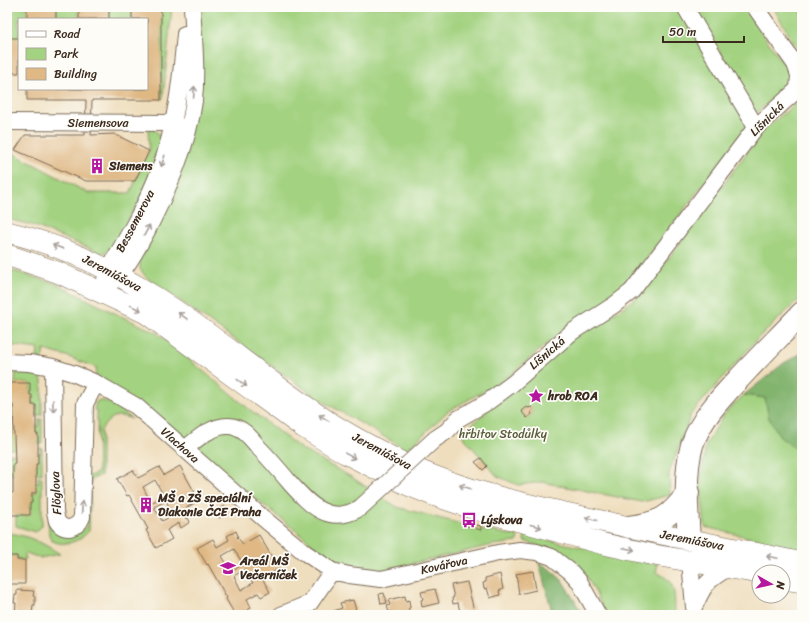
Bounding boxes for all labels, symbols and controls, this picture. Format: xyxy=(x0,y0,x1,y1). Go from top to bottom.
legend xyxy=(18,18,148,90)
scale bar xyxy=(663,18,744,44)
text: 50 m xyxy=(669,21,696,43)
text: Road xyxy=(54,23,81,45)
text: Park xyxy=(54,43,79,65)
text: Building xyxy=(54,63,97,85)
one-way arrow xyxy=(191,86,198,99)
street label: Líšnická xyxy=(744,96,790,142)
street label: Siemensova xyxy=(67,112,130,134)
one-way arrow xyxy=(159,154,166,167)
place label: Siemens xyxy=(108,155,153,177)
building icon: Siemens xyxy=(88,157,106,175)
street label: Bessemerova xyxy=(109,185,161,256)
one-way arrow xyxy=(144,225,151,237)
one-way arrow xyxy=(53,243,65,251)
street label: Jeremiášova xyxy=(77,248,147,298)
one-way arrow xyxy=(130,305,142,312)
one-way arrow xyxy=(178,312,189,320)
street label: Líšnická xyxy=(524,331,570,375)
one-way arrow xyxy=(237,379,248,387)
place label: hrob ROA xyxy=(547,385,598,407)
place icon: hrob ROA xyxy=(527,387,545,405)
one-way arrow xyxy=(49,399,57,412)
one-way arrow xyxy=(319,414,330,422)
street label: Vlachova xyxy=(155,421,205,469)
park label: hřbitov Stodůlky xyxy=(458,423,548,445)
street label: Jeremiášova xyxy=(347,426,417,476)
one-way arrow xyxy=(344,452,356,460)
street label: Flöglova xyxy=(44,470,68,515)
one-way arrow xyxy=(460,482,472,490)
place label: MŠ a ZŠ speciální Diakonie ČCE Praha xyxy=(157,487,262,523)
building icon: MŠ a ZŠ speciální Diakonie ČCE Praha xyxy=(137,496,155,514)
one-way arrow xyxy=(79,501,86,514)
place label: Lýskova xyxy=(481,509,523,531)
bus stop icon: Lýskova xyxy=(460,511,478,529)
one-way arrow xyxy=(585,514,598,522)
one-way arrow xyxy=(530,523,543,530)
street label: Jeremiášova xyxy=(657,523,727,557)
one-way arrow xyxy=(623,546,636,554)
street label: Kovářova xyxy=(418,549,470,581)
place label: Areál MŠ Večerníček xyxy=(239,550,298,586)
one-way arrow xyxy=(766,552,779,560)
school or university icon: Areál MŠ Večerníček xyxy=(219,559,237,577)
north arrow xyxy=(751,564,791,604)
text: N xyxy=(770,579,790,591)

